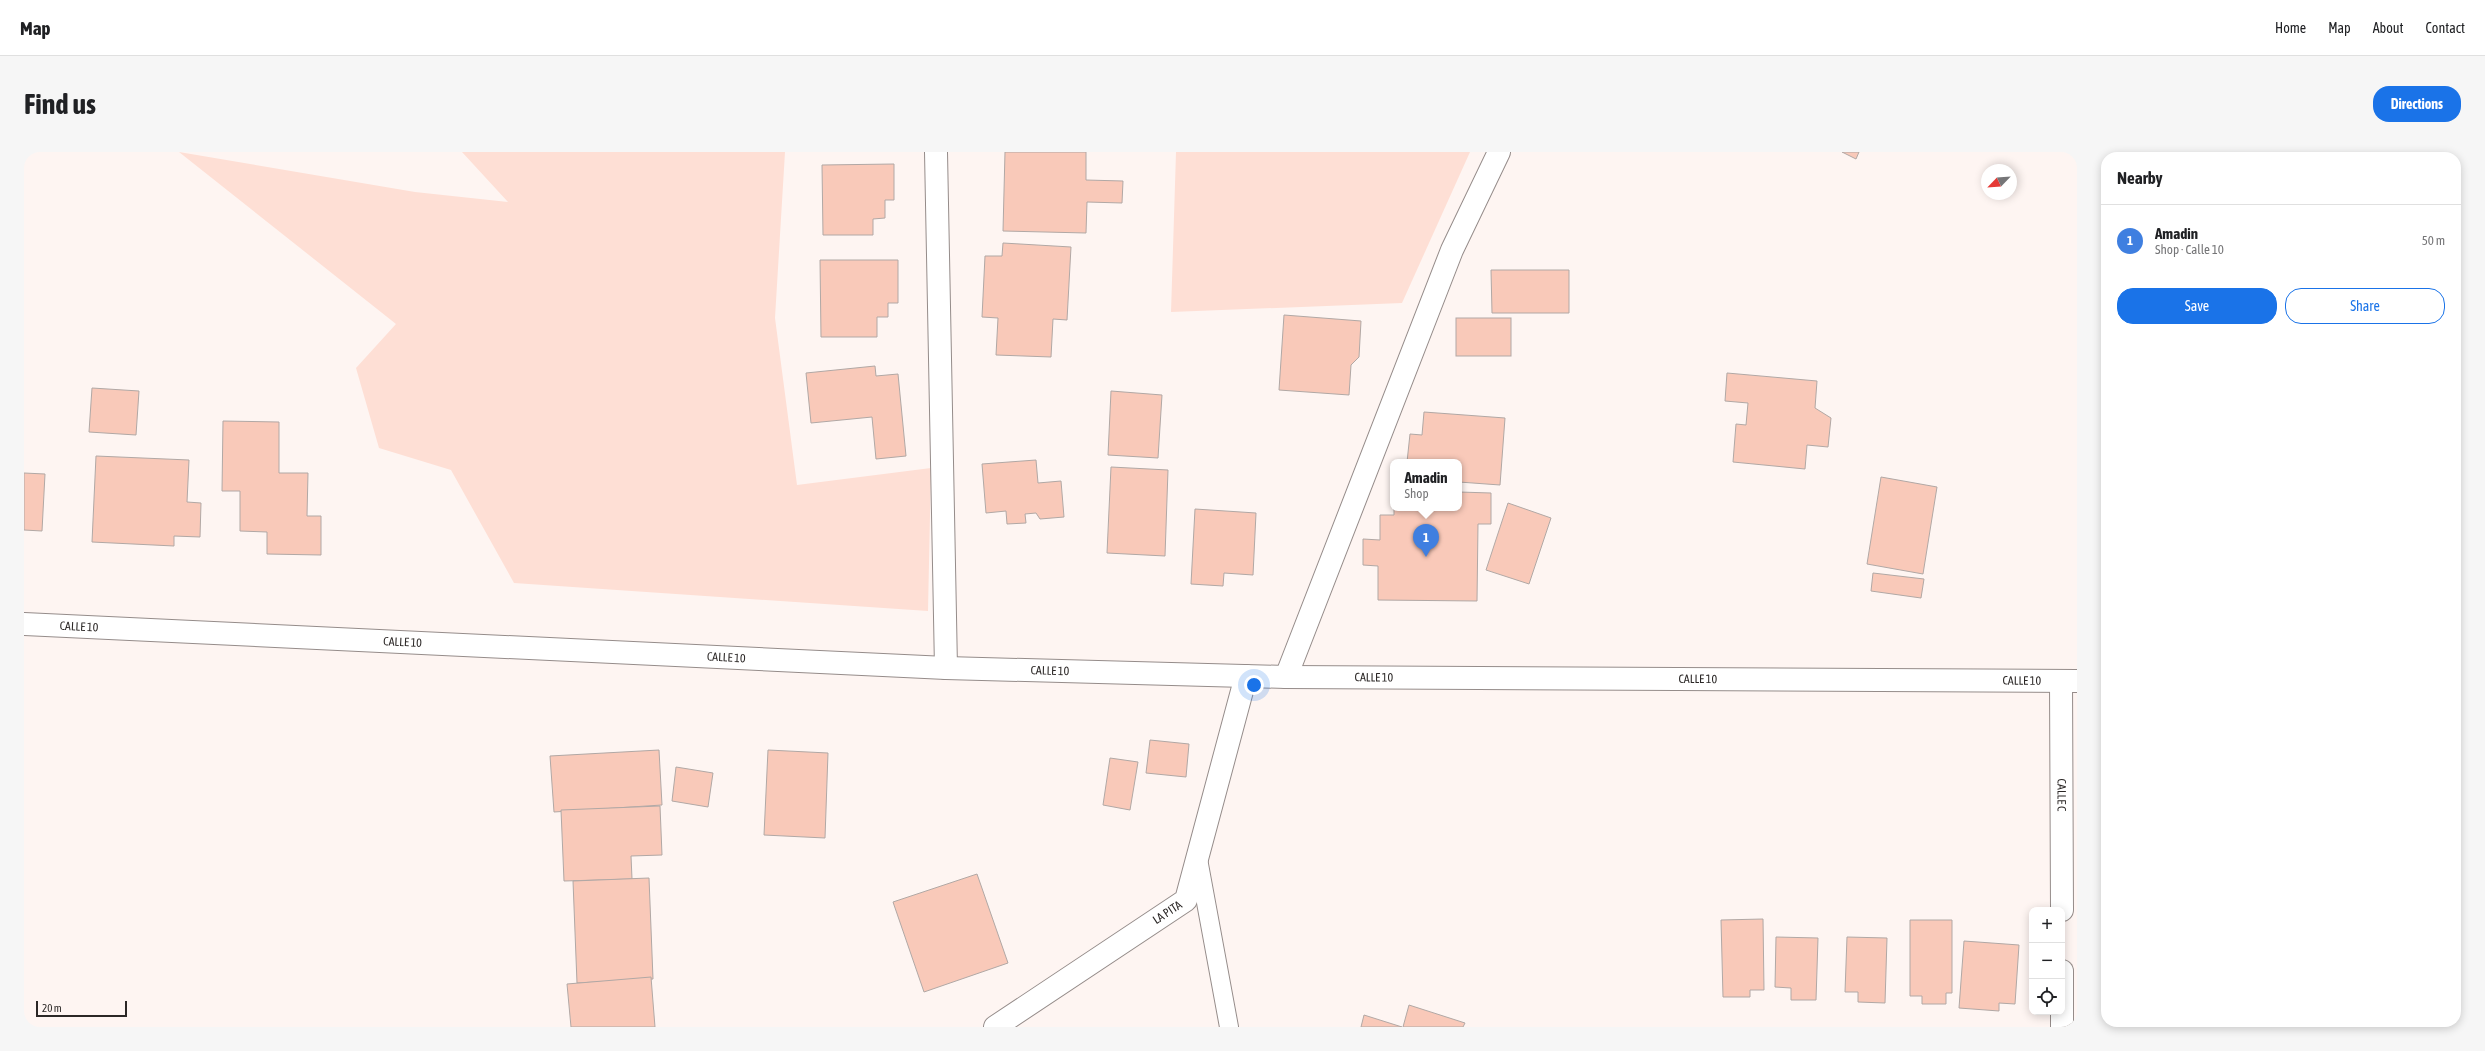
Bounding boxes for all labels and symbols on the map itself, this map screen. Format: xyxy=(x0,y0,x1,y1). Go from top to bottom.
north arrow xyxy=(1981,164,2017,200)
pin: 1 xyxy=(1413,524,1439,557)
street label: CALLE 10 xyxy=(59,619,99,635)
street label: CALLE 10 xyxy=(383,634,423,650)
street label: CALLE 10 xyxy=(707,650,746,665)
street label: CALLE 10 xyxy=(1030,663,1070,678)
street label: CALLE 10 xyxy=(1354,670,1394,685)
street label: CALLE 10 xyxy=(1678,672,1718,686)
street label: CALLE 10 xyxy=(2002,674,2042,688)
your location xyxy=(1244,675,1264,695)
street label: CALLE C xyxy=(2054,779,2069,812)
street label: LA PITA xyxy=(1150,898,1185,927)
scale bar xyxy=(36,999,127,1018)

